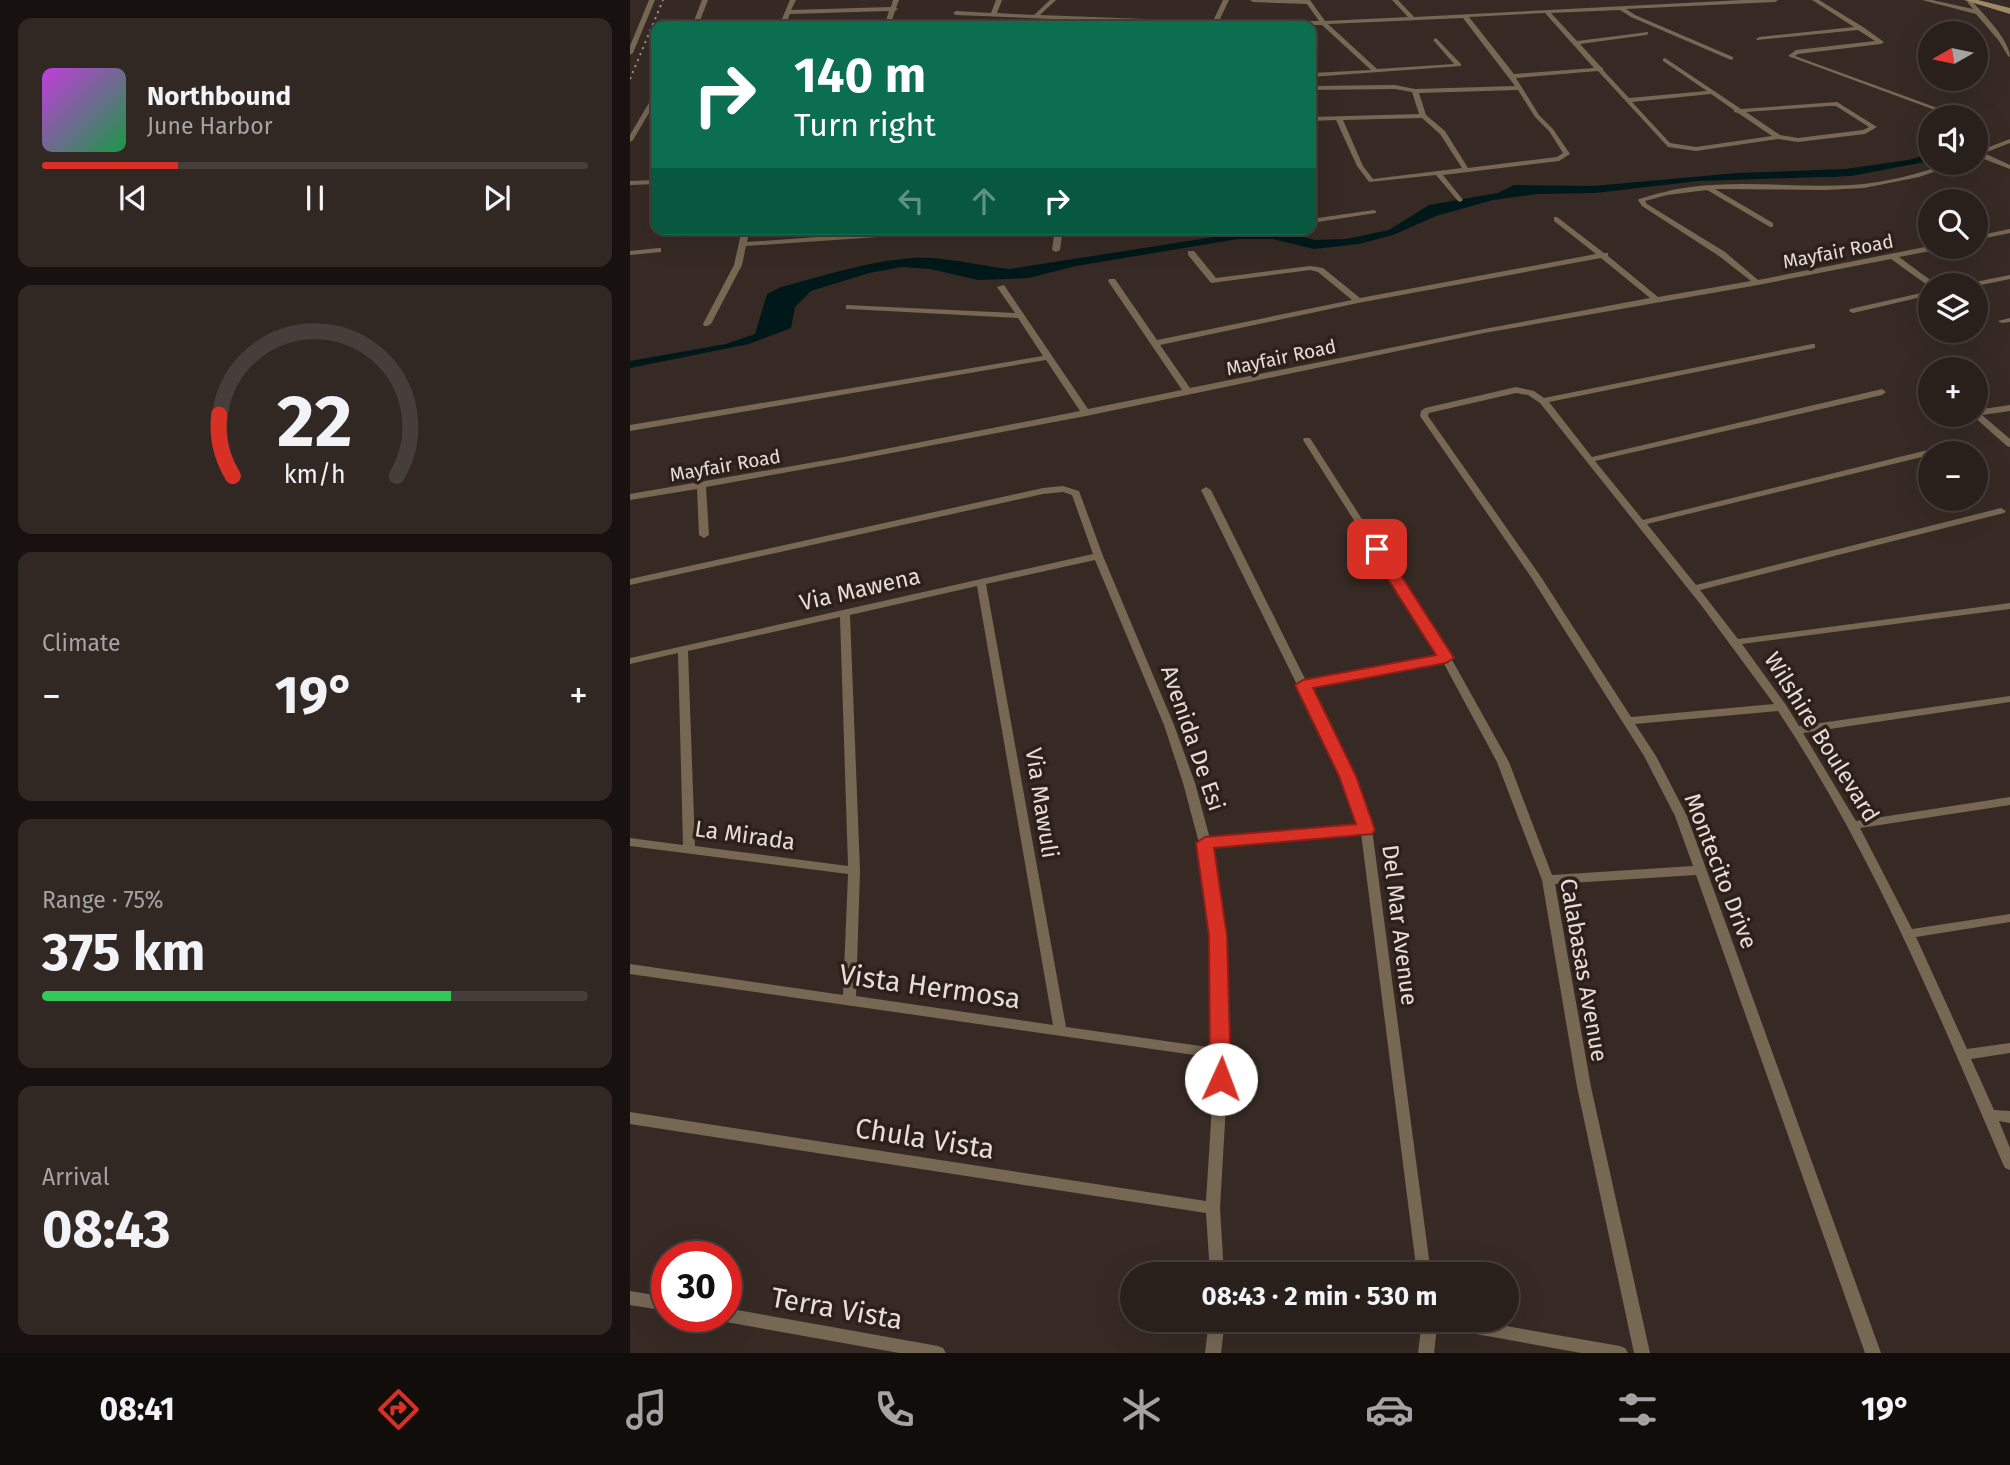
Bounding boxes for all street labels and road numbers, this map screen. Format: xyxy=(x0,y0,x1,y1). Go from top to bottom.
street label: Mayfair Road xyxy=(1781,230,1895,273)
street label: Mayfair Road xyxy=(1224,335,1338,380)
street label: Mayfair Road xyxy=(668,444,782,487)
street label: Via Mawena xyxy=(797,562,923,616)
street label: Wilshire Boulevard xyxy=(1758,647,1886,827)
street label: Avenida De Esi xyxy=(1155,662,1231,814)
street label: Via Mawuli xyxy=(1019,746,1065,860)
street label: Montecito Drive xyxy=(1679,789,1763,953)
street label: La Mirada xyxy=(693,814,797,856)
street label: Del Mar Avenue xyxy=(1376,843,1424,1007)
street label: Calabasas Avenue xyxy=(1554,876,1614,1064)
street label: Vista Hermosa xyxy=(837,957,1023,1016)
street label: Chula Vista xyxy=(853,1111,997,1166)
street label: Terra Vista xyxy=(768,1281,905,1336)

